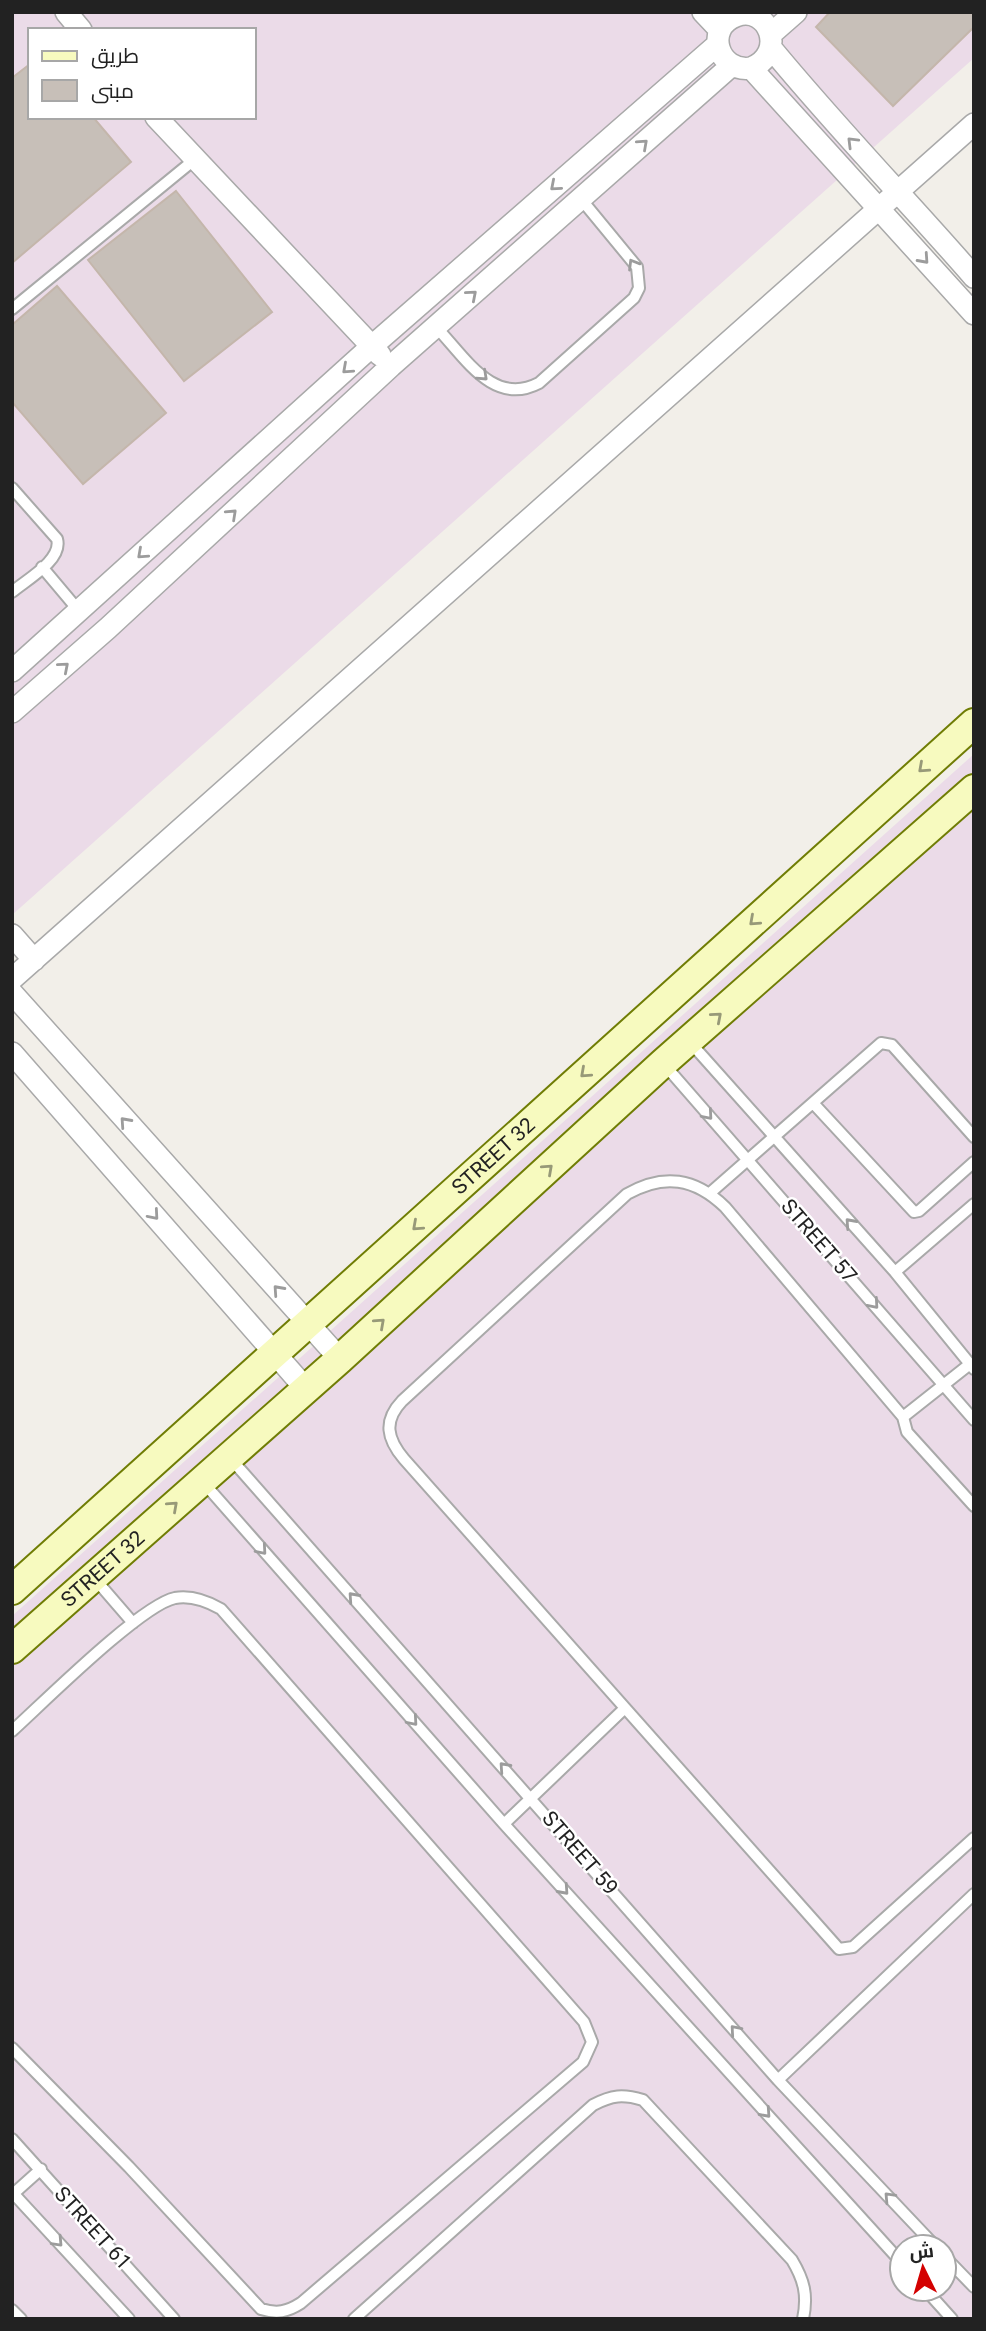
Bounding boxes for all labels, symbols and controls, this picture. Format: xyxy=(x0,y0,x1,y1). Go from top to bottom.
legend xyxy=(28,28,256,119)
text: طريق xyxy=(91,44,139,69)
text: مبنى xyxy=(91,79,134,104)
one-way arrow xyxy=(847,138,860,151)
one-way arrow xyxy=(635,140,648,152)
one-way arrow xyxy=(550,178,563,190)
one-way arrow xyxy=(916,251,929,264)
one-way arrow xyxy=(628,258,641,271)
one-way arrow xyxy=(464,291,477,303)
one-way arrow xyxy=(343,360,356,373)
one-way arrow xyxy=(475,368,488,380)
one-way arrow xyxy=(224,510,237,522)
one-way arrow xyxy=(137,546,150,558)
one-way arrow xyxy=(55,663,68,675)
one-way arrow xyxy=(918,760,931,773)
one-way arrow xyxy=(749,913,762,925)
one-way arrow xyxy=(708,1012,721,1025)
one-way arrow xyxy=(580,1065,593,1077)
one-way arrow xyxy=(700,1106,712,1119)
street label: STREET 32 xyxy=(447,1113,540,1200)
one-way arrow xyxy=(121,1117,133,1130)
one-way arrow xyxy=(540,1165,553,1177)
street label: STREET 57 xyxy=(776,1194,862,1288)
one-way arrow xyxy=(146,1207,158,1220)
one-way arrow xyxy=(412,1218,425,1230)
one-way arrow xyxy=(846,1218,859,1231)
one-way arrow xyxy=(274,1285,286,1298)
one-way arrow xyxy=(866,1296,878,1309)
one-way arrow xyxy=(372,1318,385,1331)
one-way arrow xyxy=(164,1501,177,1514)
street label: STREET 32 xyxy=(56,1526,149,1612)
one-way arrow xyxy=(254,1541,266,1554)
one-way arrow xyxy=(349,1592,361,1605)
one-way arrow xyxy=(404,1712,417,1725)
one-way arrow xyxy=(500,1762,513,1775)
street label: STREET 59 xyxy=(537,1806,623,1900)
one-way arrow xyxy=(556,1882,568,1895)
one-way arrow xyxy=(731,2025,743,2038)
one-way arrow xyxy=(758,2105,770,2118)
street label: STREET 61 xyxy=(50,2182,136,2274)
one-way arrow xyxy=(884,2192,897,2205)
north arrow xyxy=(888,2233,958,2303)
one-way arrow xyxy=(50,2234,63,2247)
text: ش xyxy=(908,2239,935,2264)

